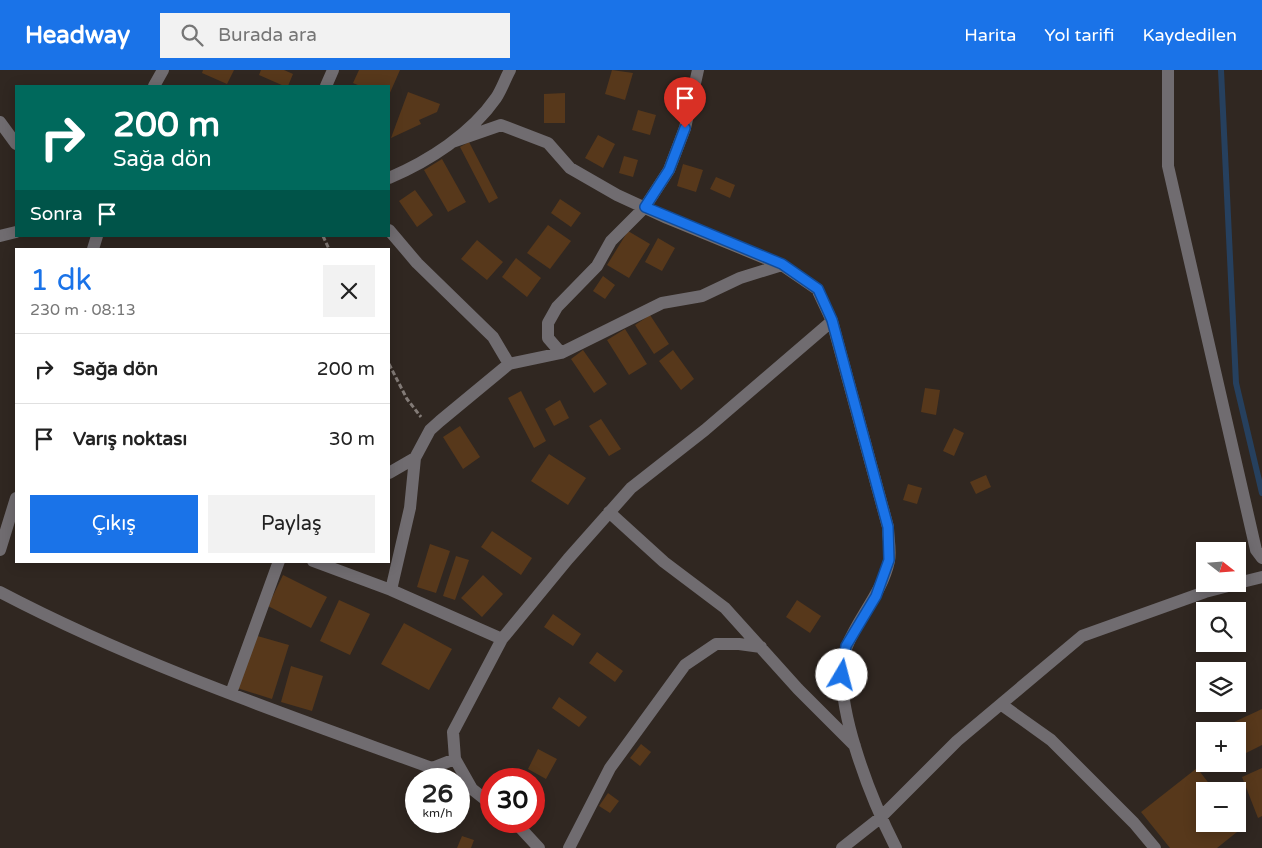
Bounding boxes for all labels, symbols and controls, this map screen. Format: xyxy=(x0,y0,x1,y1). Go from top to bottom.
search box xyxy=(160,13,510,58)
text: Headway xyxy=(25,21,130,50)
icon: search xyxy=(178,21,206,49)
text: Burada ara xyxy=(218,24,317,46)
text: Harita xyxy=(964,24,1016,46)
text: Yol tarifi xyxy=(1044,24,1114,46)
text: Kaydedilen xyxy=(1142,24,1237,46)
pin xyxy=(664,77,706,128)
icon: arrive xyxy=(671,84,699,112)
text: 200 m xyxy=(113,104,220,146)
icon: right xyxy=(30,105,95,170)
text: Sağa dön xyxy=(113,146,212,172)
icon: arrive xyxy=(93,200,121,228)
text: Sonra xyxy=(30,203,83,225)
text: 1 dk xyxy=(30,262,92,299)
button: close xyxy=(323,265,375,317)
text: 230 m · 08:13 xyxy=(30,300,136,320)
icon: right xyxy=(30,355,58,383)
text: Sağa dön xyxy=(73,358,158,380)
text: 200 m xyxy=(317,358,375,380)
icon: arrive xyxy=(30,425,58,453)
text: Varış noktası xyxy=(73,428,187,450)
text: 30 m xyxy=(329,428,375,450)
button: Çıkış xyxy=(30,495,198,553)
button: Paylaş xyxy=(208,495,375,553)
north arrow xyxy=(1196,542,1246,592)
map controls xyxy=(1196,542,1246,832)
button: search xyxy=(1196,602,1246,652)
position arrow xyxy=(815,648,867,700)
button: layers xyxy=(1196,662,1246,712)
button: + xyxy=(1196,722,1246,772)
speed limit sign: 30 xyxy=(480,768,545,833)
text: 26 xyxy=(422,779,453,809)
button: − xyxy=(1196,782,1246,832)
text: km/h xyxy=(422,806,453,820)

